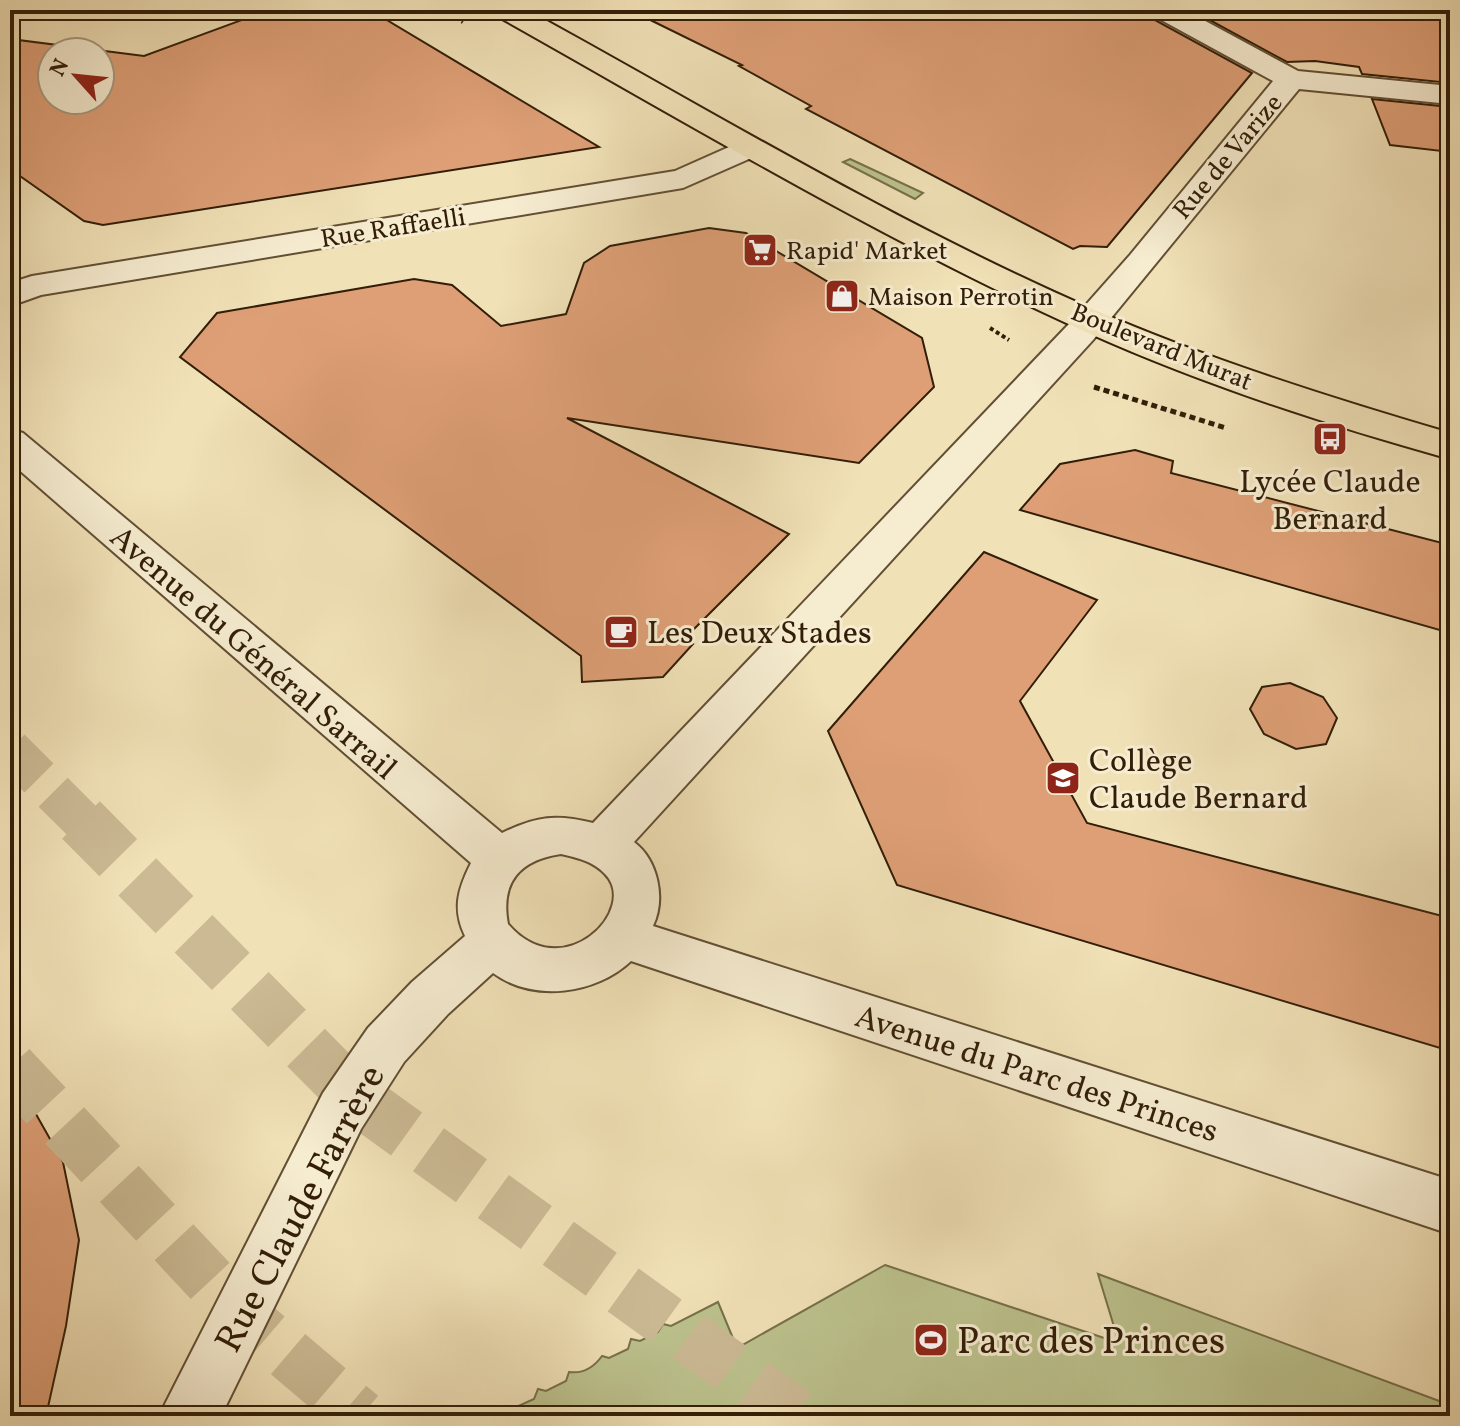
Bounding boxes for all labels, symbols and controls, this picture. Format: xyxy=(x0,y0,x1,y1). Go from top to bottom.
north arrow xyxy=(36,36,116,116)
text: N xyxy=(43,54,78,82)
street label: Rue de Varize xyxy=(1165,87,1292,228)
street label: Rue Raffaelli xyxy=(318,200,469,258)
supermarket icon: Rapid' Market xyxy=(741,231,779,269)
place label: Rapid' Market xyxy=(786,234,948,270)
shop icon: Maison Perrotin xyxy=(823,277,861,315)
place label: Maison Perrotin xyxy=(868,280,1054,316)
street label: Boulevard Murat xyxy=(1065,295,1257,401)
bus stop icon: Lycée Claude Bernard xyxy=(1311,420,1349,458)
place label: Lycée Claude Bernard xyxy=(1239,462,1421,543)
street label: Avenue du Général Sarrail xyxy=(99,517,405,791)
cafe icon: Les Deux Stades xyxy=(602,613,640,651)
place label: Les Deux Stades xyxy=(647,613,872,657)
place label: Collège Claude Bernard xyxy=(1089,741,1308,822)
school or university icon: Collège Claude Bernard xyxy=(1044,759,1082,797)
street label: Avenue du Parc des Princes xyxy=(849,996,1223,1155)
street label: Rue Claude Farrère xyxy=(204,1056,400,1363)
place label: Parc des Princes xyxy=(957,1317,1225,1370)
sports icon: Parc des Princes xyxy=(912,1321,950,1359)

